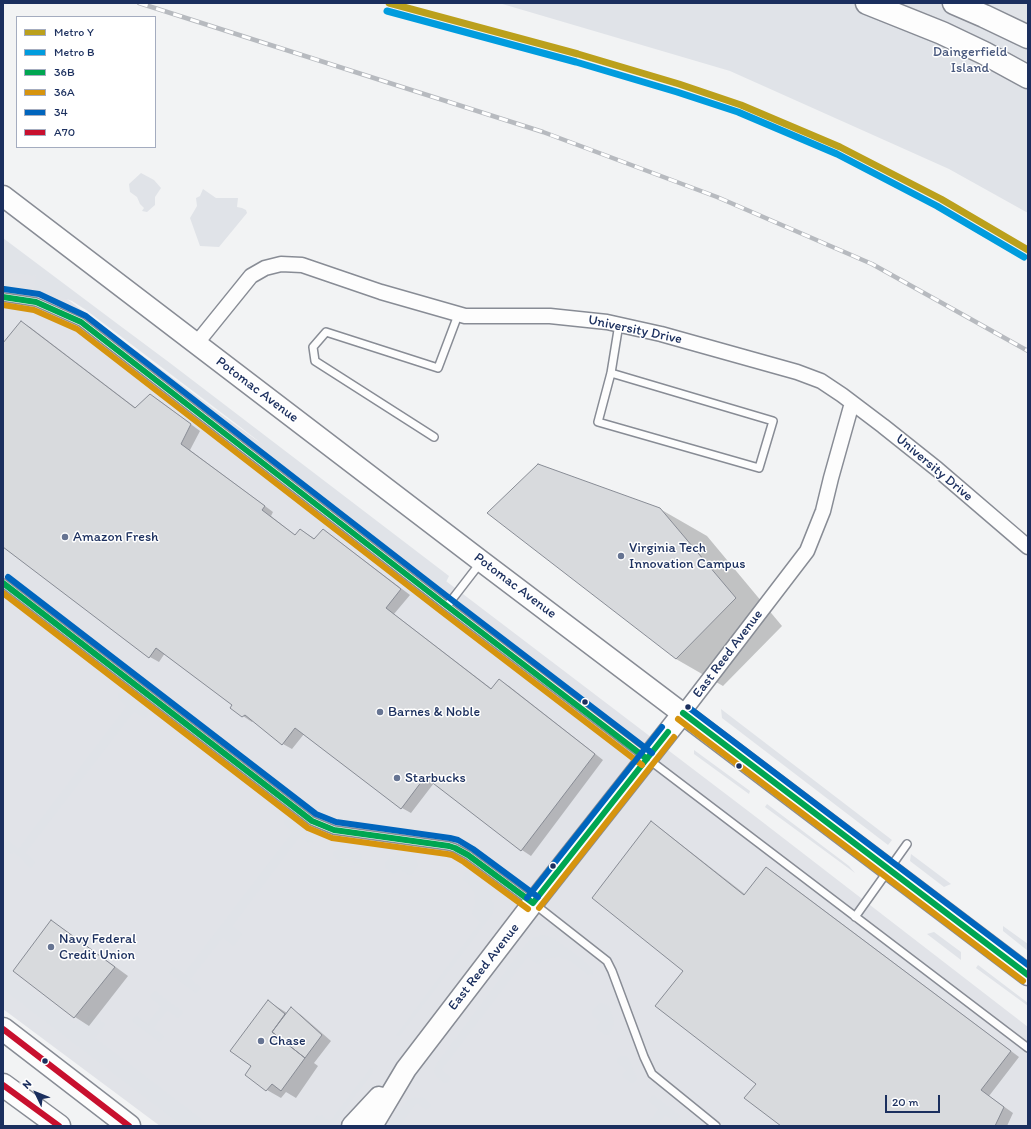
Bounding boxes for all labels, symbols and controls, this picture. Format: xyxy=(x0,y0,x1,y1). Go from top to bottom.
legend xyxy=(16,16,156,148)
text: Metro Y xyxy=(54,25,94,39)
park label: Daingerfield Island xyxy=(933,44,1007,76)
text: Metro B xyxy=(54,45,95,59)
text: 36B xyxy=(54,65,75,79)
text: 36A xyxy=(54,85,75,99)
text: 34 xyxy=(54,105,68,119)
text: A70 xyxy=(54,125,75,139)
street label: University Drive xyxy=(586,312,684,348)
street label: Potomac Avenue xyxy=(212,353,302,427)
street label: University Drive xyxy=(892,431,976,505)
place label: Amazon Fresh xyxy=(73,529,159,545)
marker: Amazon Fresh xyxy=(60,532,70,542)
place label: Virginia Tech Innovation Campus xyxy=(629,540,746,572)
street label: Potomac Avenue xyxy=(470,549,560,623)
marker: Virginia Tech Innovation Campus xyxy=(616,551,626,561)
street label: East Reed Avenue xyxy=(689,607,767,701)
unlabelled marker xyxy=(580,697,590,707)
unlabelled marker xyxy=(683,702,693,712)
place label: Barnes & Noble xyxy=(388,704,480,720)
marker: Barnes & Noble xyxy=(375,707,385,717)
unlabelled marker xyxy=(734,761,744,771)
place label: Starbucks xyxy=(405,770,466,786)
marker: Starbucks xyxy=(392,773,402,783)
unlabelled marker xyxy=(548,861,558,871)
street label: East Reed Avenue xyxy=(445,920,523,1014)
place label: Navy Federal Credit Union xyxy=(59,931,136,964)
marker: Navy Federal Credit Union xyxy=(46,942,56,952)
place label: Chase xyxy=(269,1033,306,1049)
marker: Chase xyxy=(256,1036,266,1046)
unlabelled marker xyxy=(40,1056,50,1066)
north arrow xyxy=(16,1073,56,1113)
text: N xyxy=(20,1077,34,1092)
scale bar xyxy=(887,1087,942,1113)
text: 20 m xyxy=(892,1095,919,1109)

